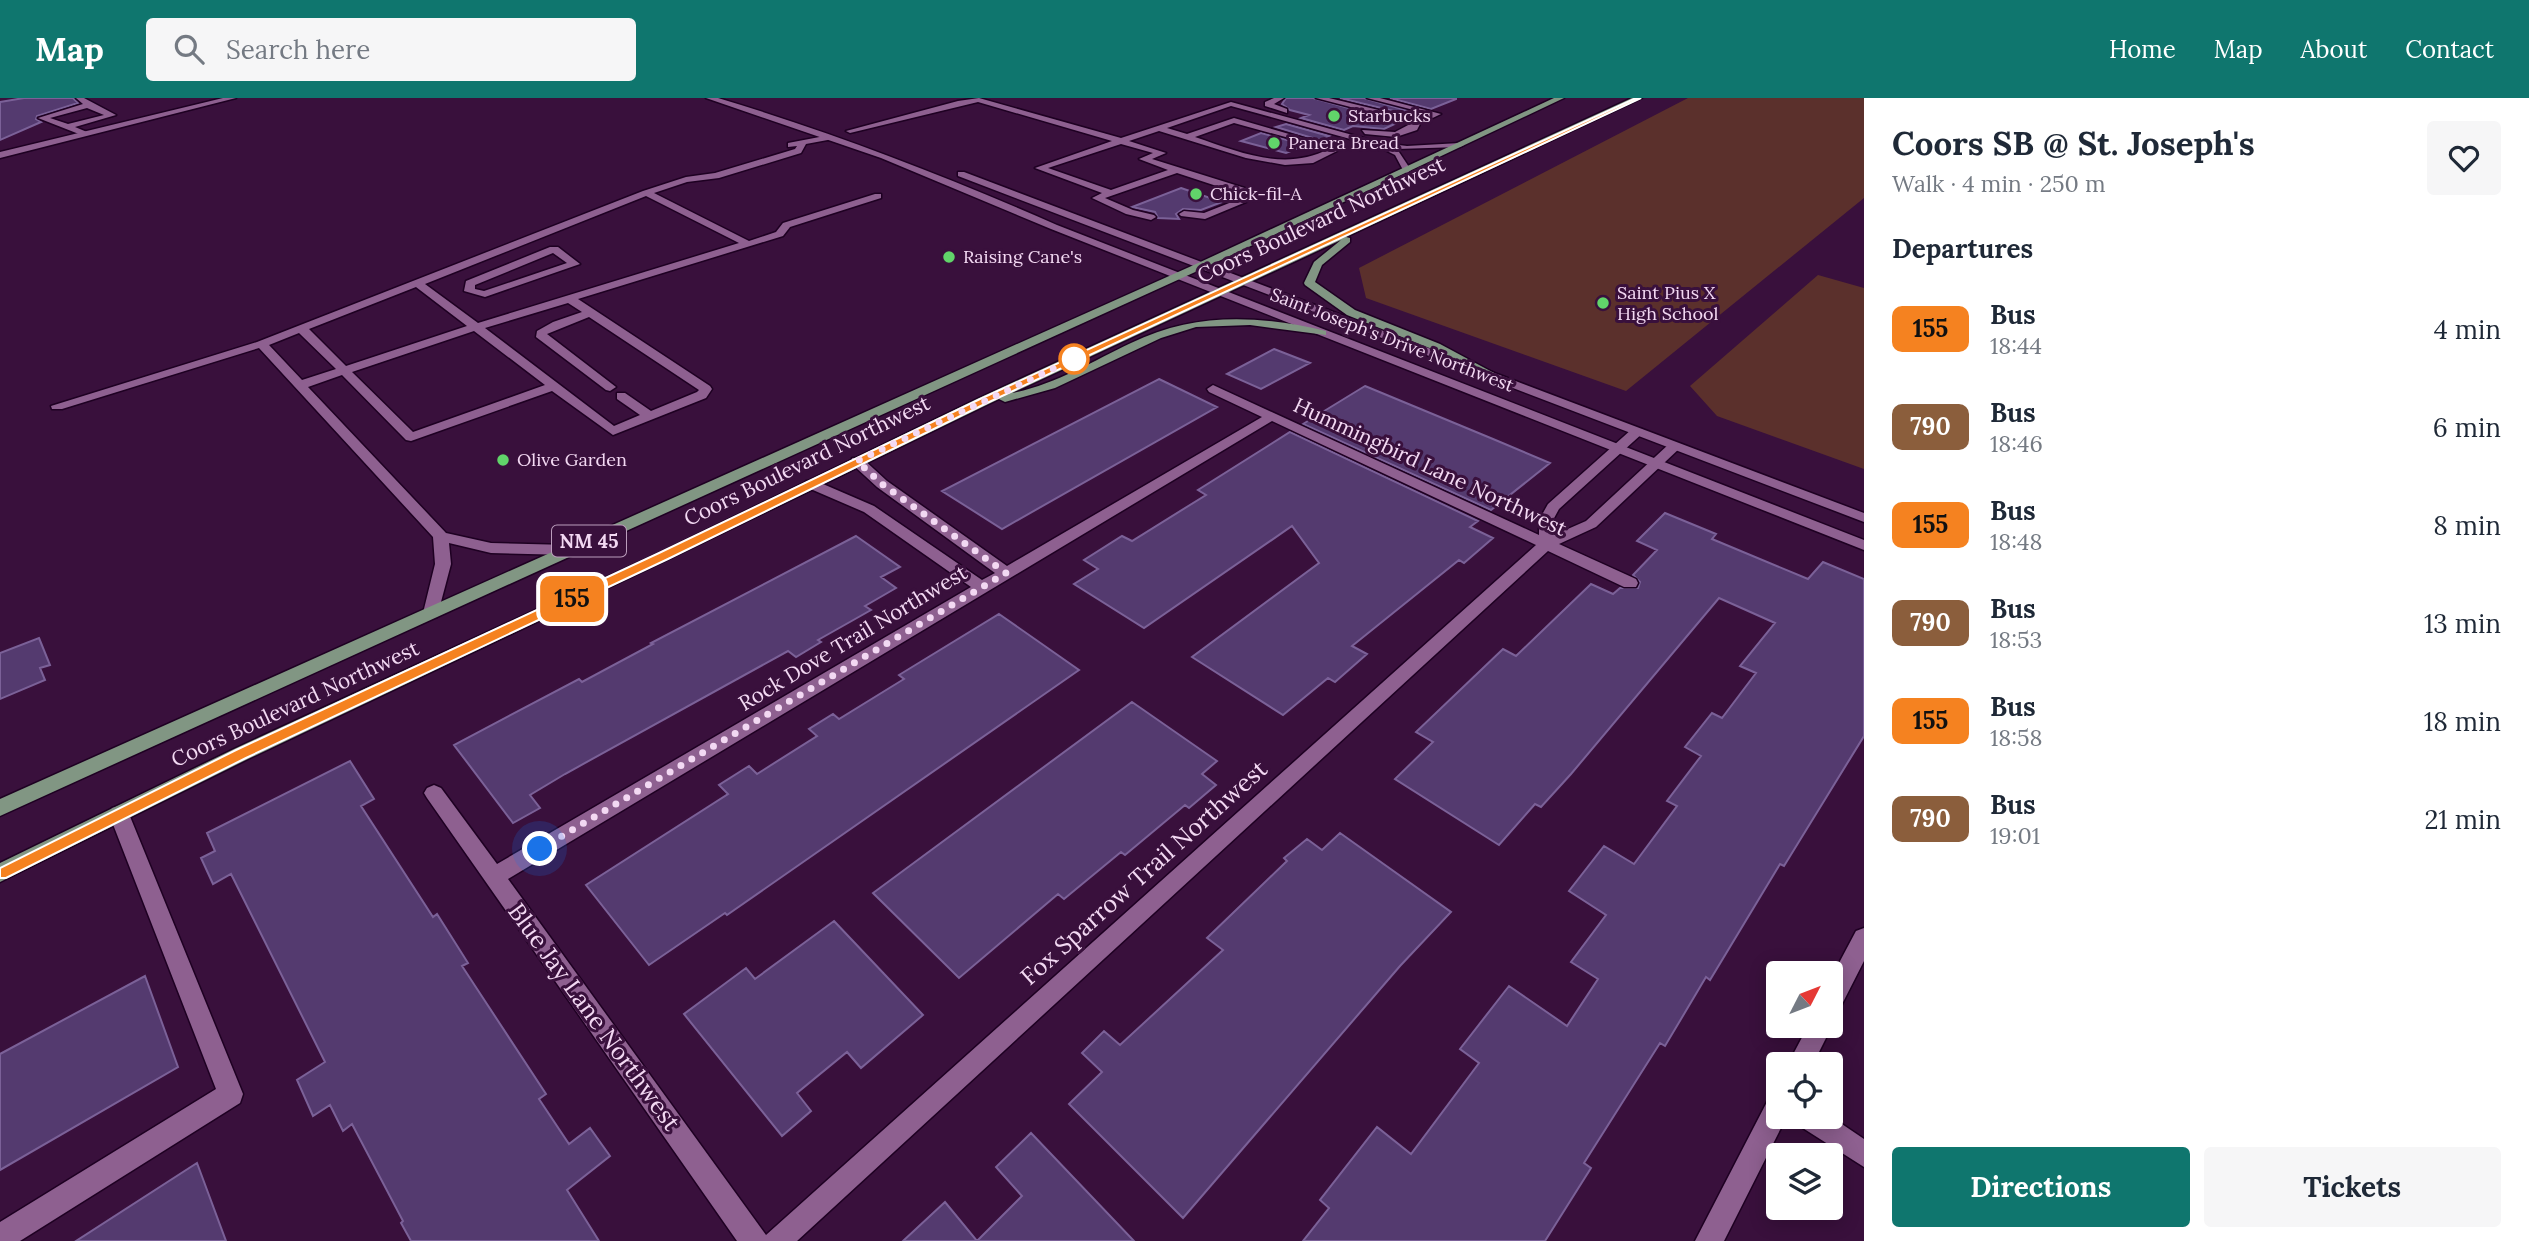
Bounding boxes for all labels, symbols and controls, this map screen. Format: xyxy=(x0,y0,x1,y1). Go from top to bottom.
search box xyxy=(146,18,636,81)
text: Map xyxy=(35,28,104,70)
icon: search xyxy=(170,30,208,68)
text: Search here xyxy=(226,33,370,66)
text: Home xyxy=(2109,34,2176,65)
text: Map xyxy=(2214,34,2263,65)
text: About xyxy=(2301,34,2367,65)
text: Contact xyxy=(2405,34,2494,65)
place label: Starbucks xyxy=(1348,104,1431,127)
marker: Starbucks xyxy=(1326,108,1342,124)
button: heart xyxy=(2427,121,2501,195)
text: Coors SB @ St. Joseph's xyxy=(1892,122,2255,164)
place label: Panera Bread xyxy=(1288,131,1399,154)
marker: Panera Bread xyxy=(1266,135,1282,151)
street label: Coors Boulevard Northwest xyxy=(1193,150,1450,289)
text: Walk · 4 min · 250 m xyxy=(1892,169,2105,198)
place label: Chick-fil-A xyxy=(1210,182,1302,205)
marker: Chick-fil-A xyxy=(1188,186,1204,202)
text: Departures xyxy=(1892,232,2033,265)
place label: Raising Cane's xyxy=(963,245,1082,268)
marker: Raising Cane's xyxy=(941,249,957,265)
place label: Saint Pius X High School xyxy=(1617,281,1718,325)
street label: Saint Joseph's Drive Northwest xyxy=(1267,282,1517,397)
marker: Saint Pius X High School xyxy=(1595,295,1611,311)
text: Bus xyxy=(1990,298,2036,331)
text: 155 xyxy=(1913,313,1948,344)
text: 4 min xyxy=(2434,313,2501,346)
text: 18:44 xyxy=(1990,331,2042,360)
unlabelled marker xyxy=(1059,344,1089,374)
street label: Coors Boulevard Northwest xyxy=(679,389,935,532)
street label: Hummingbird Lane Northwest xyxy=(1289,391,1572,542)
text: Bus xyxy=(1990,396,2036,429)
text: 790 xyxy=(1910,411,1951,442)
text: 6 min xyxy=(2433,411,2501,444)
text: 18:46 xyxy=(1990,429,2043,458)
place label: Olive Garden xyxy=(517,448,627,471)
marker: Olive Garden xyxy=(495,452,511,468)
text: Bus xyxy=(1990,494,2036,527)
text: 155 xyxy=(1913,509,1948,540)
text: 8 min xyxy=(2433,509,2501,542)
road number: NM 45 xyxy=(552,526,626,556)
text: 18:48 xyxy=(1990,527,2042,556)
street label: Rock Dove Trail Northwest xyxy=(733,558,973,717)
line badge: 155 xyxy=(532,576,612,622)
text: 155 xyxy=(554,583,590,614)
text: Bus xyxy=(1990,592,2036,625)
text: 790 xyxy=(1910,607,1951,638)
text: 13 min xyxy=(2424,607,2501,640)
text: 18:53 xyxy=(1990,625,2042,654)
street label: Coors Boulevard Northwest xyxy=(167,634,424,773)
text: Bus xyxy=(1990,690,2036,723)
text: 155 xyxy=(1913,705,1948,736)
text: 18 min xyxy=(2424,705,2501,738)
text: 18:58 xyxy=(1990,723,2043,752)
street label: Fox Sparrow Trail Northwest xyxy=(1014,753,1274,992)
text: Bus xyxy=(1990,788,2036,821)
text: 790 xyxy=(1910,803,1951,834)
text: 21 min xyxy=(2424,803,2501,836)
text: 19:01 xyxy=(1990,821,2040,850)
your location xyxy=(522,831,557,866)
street label: Blue Jay Lane Northwest xyxy=(501,897,688,1137)
north arrow xyxy=(1766,961,1843,1038)
map controls xyxy=(1766,961,1843,1220)
button: locate xyxy=(1766,1052,1843,1129)
button: layers xyxy=(1766,1143,1843,1220)
button: Directions xyxy=(1892,1147,2190,1227)
button: Tickets xyxy=(2204,1147,2501,1227)

